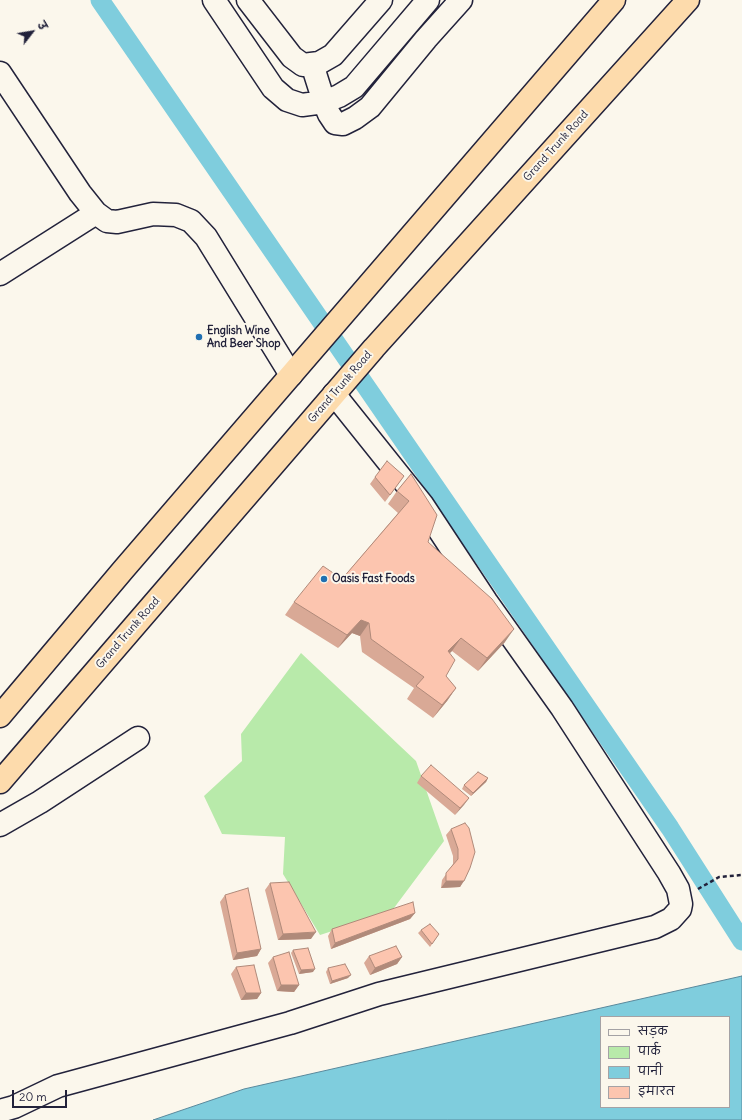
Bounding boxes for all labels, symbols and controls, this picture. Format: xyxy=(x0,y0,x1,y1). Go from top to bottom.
north arrow xyxy=(12,12,52,52)
text: उ xyxy=(34,19,50,33)
street label: Grand Trunk Road xyxy=(521,108,591,184)
place label: English Wine And Beer Shop xyxy=(207,324,281,350)
marker: English Wine And Beer Shop xyxy=(194,332,204,342)
street label: Grand Trunk Road xyxy=(305,349,375,425)
place label: Oasis Fast Foods xyxy=(332,572,415,586)
marker: Oasis Fast Foods xyxy=(319,574,329,584)
street label: Grand Trunk Road xyxy=(93,595,163,671)
legend xyxy=(600,1016,730,1108)
text: सड़क xyxy=(638,1023,668,1038)
text: पार्क xyxy=(638,1043,661,1058)
text: पानी xyxy=(638,1063,663,1078)
scale bar xyxy=(14,1082,69,1108)
text: इमारत xyxy=(638,1083,675,1098)
text: 20 m xyxy=(19,1089,47,1104)

